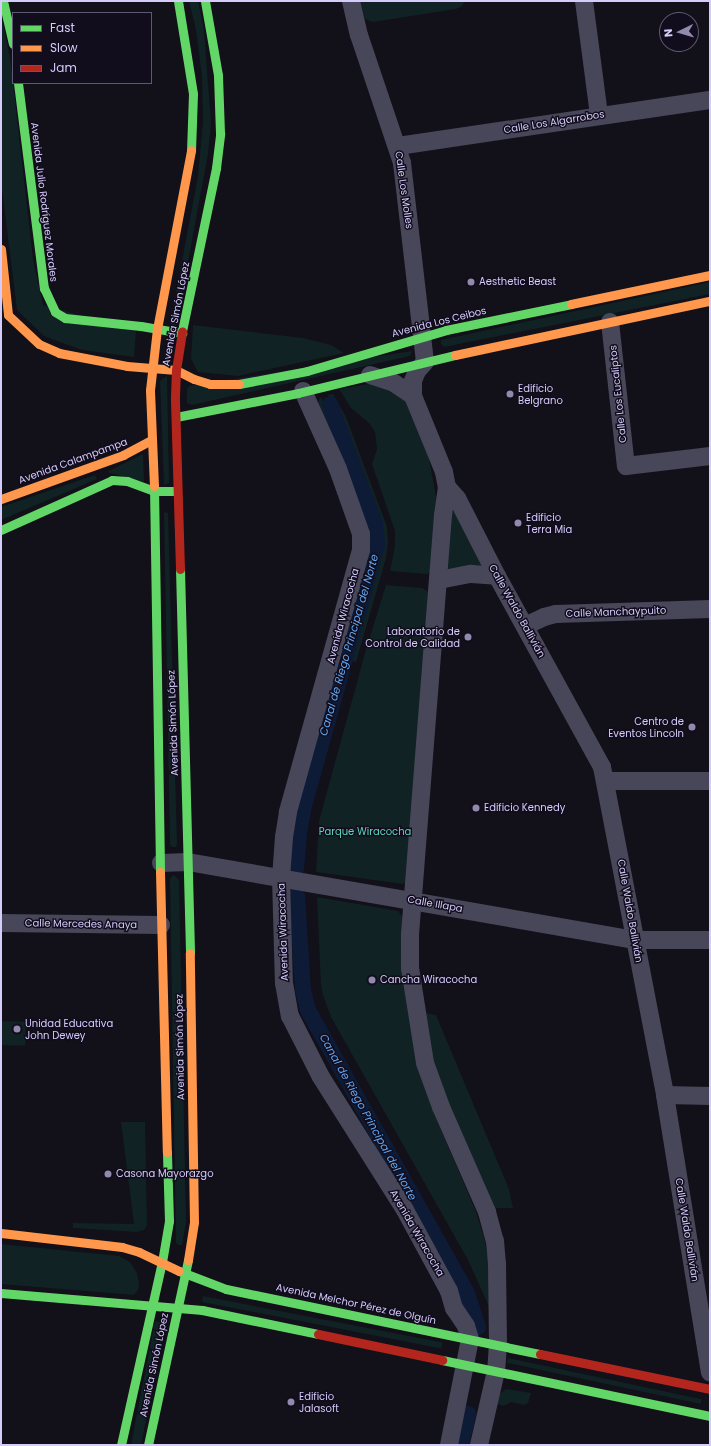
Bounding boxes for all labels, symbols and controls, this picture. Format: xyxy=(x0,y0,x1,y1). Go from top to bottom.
legend xyxy=(12,12,152,84)
north arrow xyxy=(659,12,699,52)
text: Fast xyxy=(50,19,75,36)
text: N xyxy=(660,28,676,38)
text: Slow xyxy=(50,39,78,56)
text: Jam xyxy=(50,59,77,76)
street label: Calle Los Algarrobos xyxy=(503,108,605,136)
street label: Avenida Julio Rodríguez Morales xyxy=(28,122,60,282)
street label: Calle Los Molles xyxy=(393,150,415,230)
street label: Avenida Simón López xyxy=(160,261,192,367)
place label: Aesthetic Beast xyxy=(479,276,556,288)
marker: Aesthetic Beast xyxy=(466,277,476,287)
street label: Avenida Los Ceibos xyxy=(391,304,487,340)
street label: Calle Los Eucaliptos xyxy=(607,345,629,443)
place label: Edificio Belgrano xyxy=(518,382,563,406)
marker: Edificio Belgrano xyxy=(505,389,515,399)
street label: Avenida Calampampa xyxy=(17,436,129,486)
place label: Edificio Terra Mia xyxy=(526,511,572,534)
marker: Edificio Terra Mia xyxy=(513,518,523,528)
water label: Canal de Riego Principal del Norte xyxy=(317,553,381,737)
street label: Calle Waldo Ballivián xyxy=(486,562,548,660)
street label: Avenida Wiracocha xyxy=(325,567,361,665)
street label: Calle Manchaypuito xyxy=(566,604,666,620)
place label: Laboratorio de Control de Calidad xyxy=(365,625,460,648)
marker: Laboratorio de Control de Calidad xyxy=(463,632,473,642)
street label: Avenida Simón López xyxy=(165,670,181,776)
place label: Centro de Eventos Lincoln xyxy=(608,715,684,738)
marker: Centro de Eventos Lincoln xyxy=(687,722,697,732)
place label: Edificio Kennedy xyxy=(484,802,565,814)
marker: Edificio Kennedy xyxy=(471,803,481,813)
park label: Parque Wiracocha xyxy=(319,826,411,838)
street label: Calle Waldo Ballivián xyxy=(615,858,645,964)
street label: Avenida Wiracocha xyxy=(275,883,291,981)
street label: Calle Illapa xyxy=(406,893,464,915)
street label: Calle Mercedes Anaya xyxy=(25,917,137,931)
place label: Cancha Wiracocha xyxy=(380,974,477,986)
marker: Cancha Wiracocha xyxy=(367,975,377,985)
street label: Avenida Simón López xyxy=(173,994,187,1100)
place label: Unidad Educativa John Dewey xyxy=(25,1017,113,1040)
marker: Unidad Educativa John Dewey xyxy=(12,1024,22,1034)
water label: Canal de Riego Principal del Norte xyxy=(317,1031,419,1203)
place label: Casona Mayorazgo xyxy=(116,1168,214,1180)
marker: Casona Mayorazgo xyxy=(103,1169,113,1179)
street label: Calle Waldo Ballivián xyxy=(673,1177,701,1283)
street label: Avenida Wiracocha xyxy=(387,1188,447,1278)
street label: Avenida Melchor Pérez de Olguín xyxy=(275,1281,437,1327)
street label: Avenida Simón López xyxy=(137,1312,171,1418)
place label: Edificio Jalasoft xyxy=(299,1390,339,1414)
marker: Edificio Jalasoft xyxy=(286,1397,296,1407)

